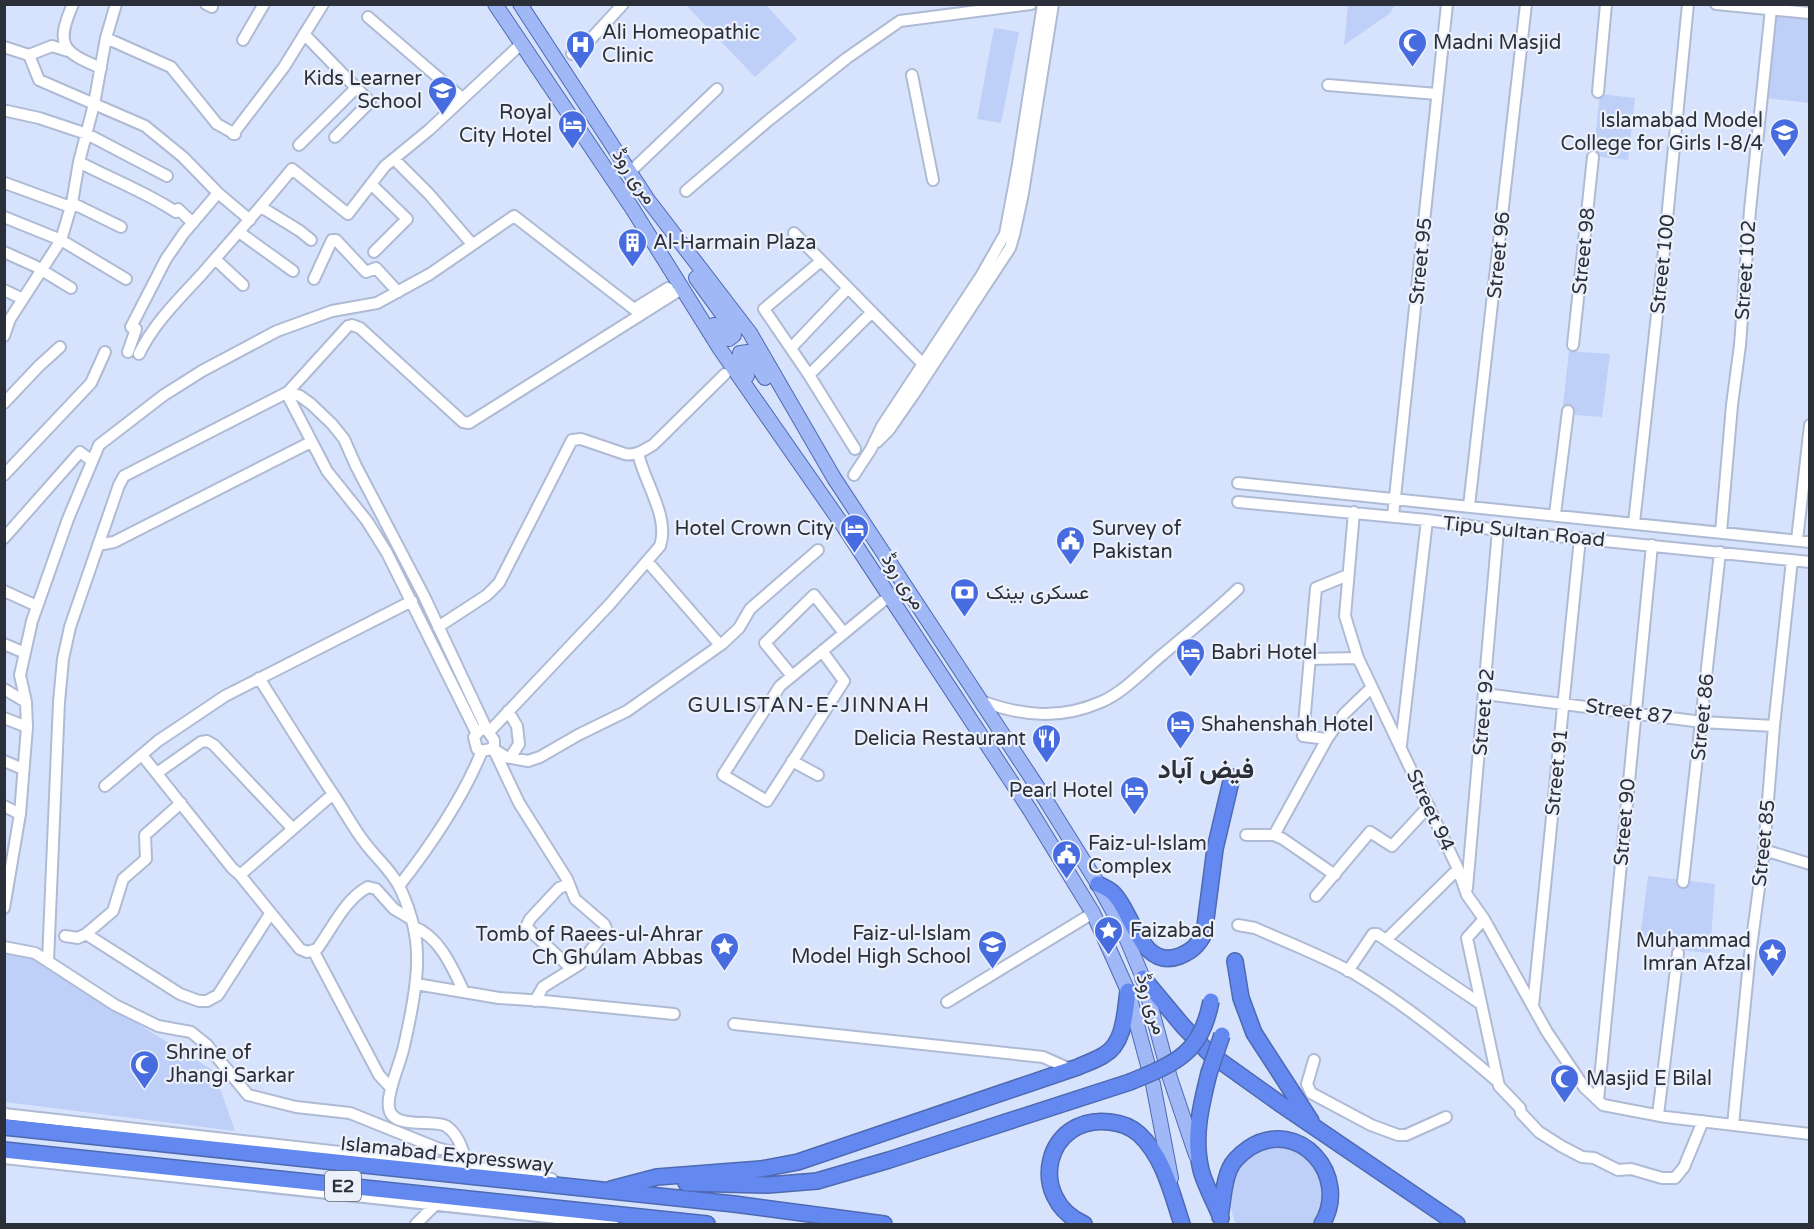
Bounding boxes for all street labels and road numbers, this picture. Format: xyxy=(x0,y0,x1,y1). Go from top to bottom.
street label: مری روڈ xyxy=(607,144,662,209)
street label: Street 98 xyxy=(1567,206,1601,296)
street label: Street 96 xyxy=(1482,210,1516,300)
street label: Street 100 xyxy=(1646,213,1680,315)
street label: Street 95 xyxy=(1404,216,1438,306)
street label: Street 102 xyxy=(1731,219,1761,321)
street label: Tipu Sultan Road xyxy=(1442,512,1606,552)
street label: مری روڈ xyxy=(876,549,930,614)
street label: Street 92 xyxy=(1468,667,1500,757)
street label: Street 86 xyxy=(1686,672,1720,762)
street label: Street 87 xyxy=(1584,694,1674,730)
street label: Street 91 xyxy=(1540,727,1574,817)
street label: Street 94 xyxy=(1401,766,1459,855)
street label: Street 90 xyxy=(1609,777,1641,867)
street label: Street 85 xyxy=(1747,798,1781,888)
street label: مری روڈ xyxy=(1130,971,1172,1038)
street label: Islamabad Expressway xyxy=(339,1132,555,1178)
road number: E2 xyxy=(325,1171,361,1201)

